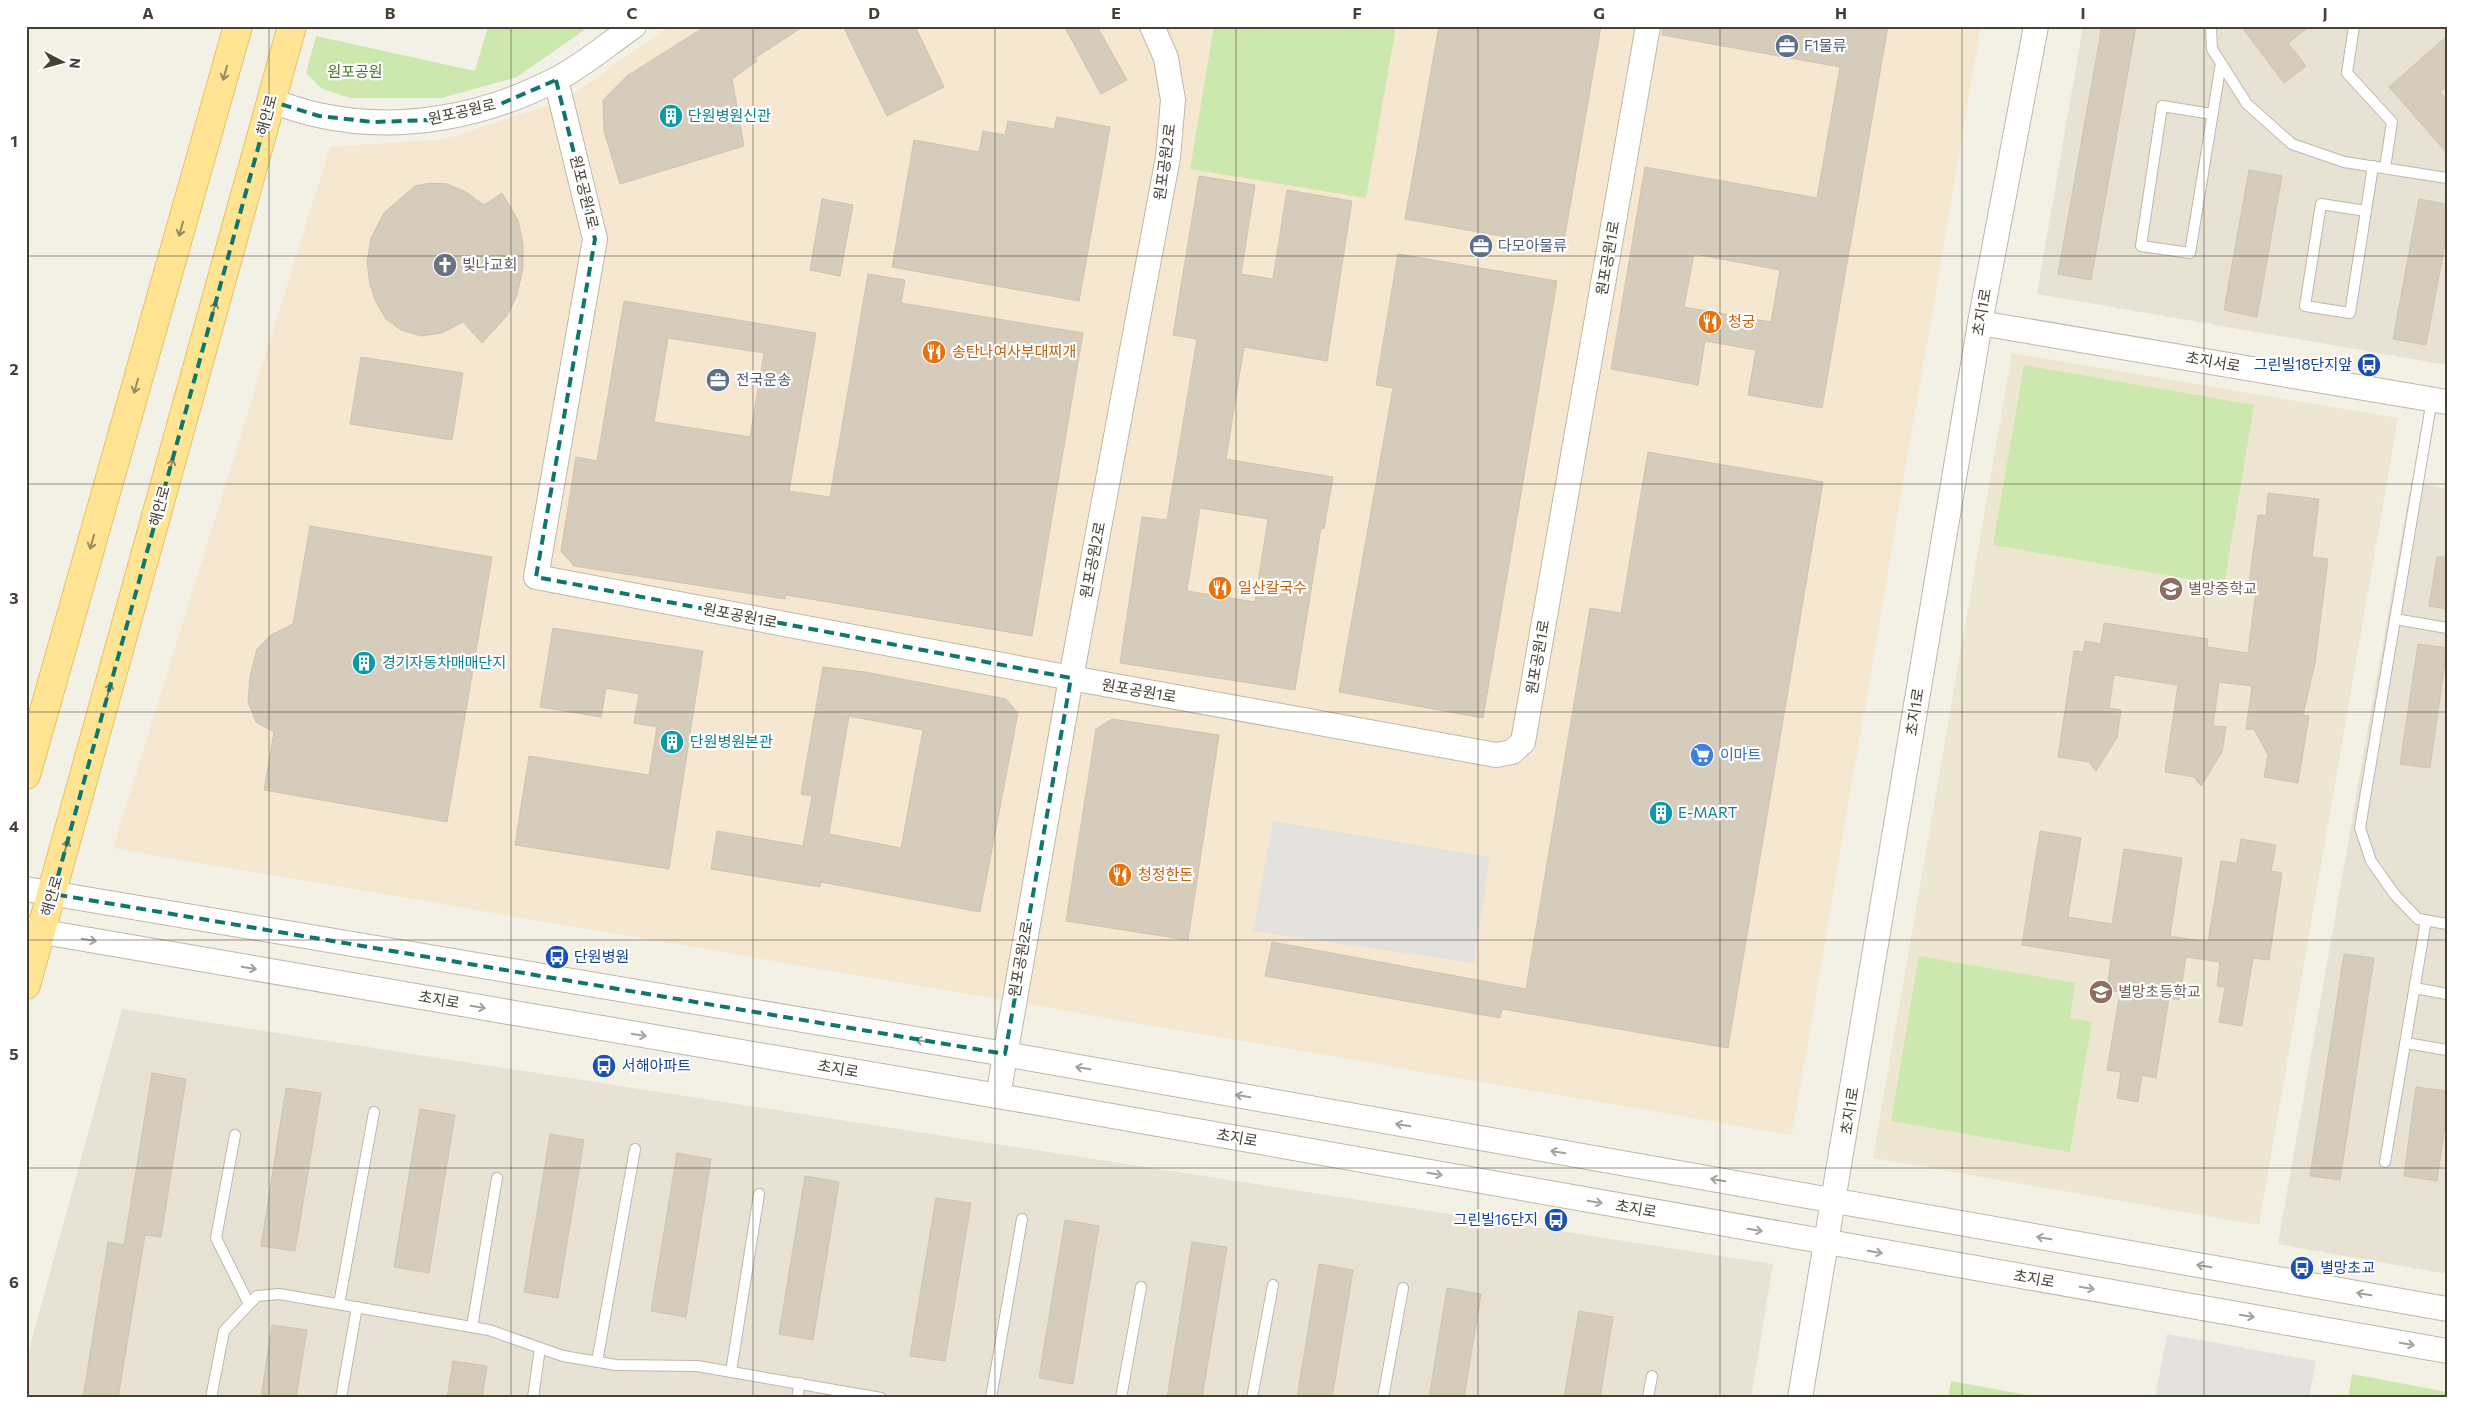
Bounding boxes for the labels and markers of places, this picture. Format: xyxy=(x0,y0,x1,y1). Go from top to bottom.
office icon: F1물류 xyxy=(1774,33,1800,59)
place label: F1물류 xyxy=(1804,36,1847,54)
building icon: 단원병원신관 xyxy=(658,103,684,129)
place label: 단원병원신관 xyxy=(688,106,771,124)
office icon: 다모아물류 xyxy=(1468,233,1494,259)
place label: 다모아물류 xyxy=(1498,236,1567,254)
church icon: 빛나교회 xyxy=(432,252,458,278)
place label: 빛나교회 xyxy=(462,255,517,273)
restaurant icon: 청궁 xyxy=(1697,309,1723,335)
place label: 청궁 xyxy=(1728,312,1756,330)
restaurant icon: 송탄나여사부대찌개 xyxy=(921,339,947,365)
place label: 송탄나여사부대찌개 xyxy=(952,342,1076,360)
bus stop icon: 그린빌18단지앞 xyxy=(2356,352,2382,378)
place label: 그린빌18단지앞 xyxy=(2254,355,2352,373)
office icon: 전국운송 xyxy=(705,367,731,393)
place label: 전국운송 xyxy=(736,370,791,388)
restaurant icon: 일산칼국수 xyxy=(1207,575,1233,601)
school or university icon: 별망중학교 xyxy=(2158,576,2184,602)
place label: 일산칼국수 xyxy=(1238,578,1307,596)
place label: 별망중학교 xyxy=(2188,579,2257,597)
building icon: 경기자동차매매단지 xyxy=(351,650,377,676)
place label: 경기자동차매매단지 xyxy=(382,653,506,671)
building icon: 단원병원본관 xyxy=(659,729,685,755)
place label: 단원병원본관 xyxy=(690,732,773,750)
supermarket icon: 이마트 xyxy=(1689,742,1715,768)
place label: 이마트 xyxy=(1720,745,1762,763)
building icon: E-MART xyxy=(1648,800,1674,826)
place label: E-MART xyxy=(1678,803,1738,821)
restaurant icon: 청정한돈 xyxy=(1107,862,1133,888)
place label: 청정한돈 xyxy=(1138,865,1193,883)
bus stop icon: 단원병원 xyxy=(544,944,570,970)
place label: 단원병원 xyxy=(574,947,629,965)
school or university icon: 별망초등학교 xyxy=(2088,979,2114,1005)
place label: 별망초등학교 xyxy=(2118,982,2201,1000)
bus stop icon: 서해아파트 xyxy=(591,1053,617,1079)
place label: 서해아파트 xyxy=(622,1056,691,1074)
bus stop icon: 그린빌16단지 xyxy=(1543,1207,1569,1233)
place label: 그린빌16단지 xyxy=(1453,1210,1538,1228)
bus stop icon: 별망초교 xyxy=(2289,1255,2315,1281)
place label: 별망초교 xyxy=(2320,1258,2375,1276)

